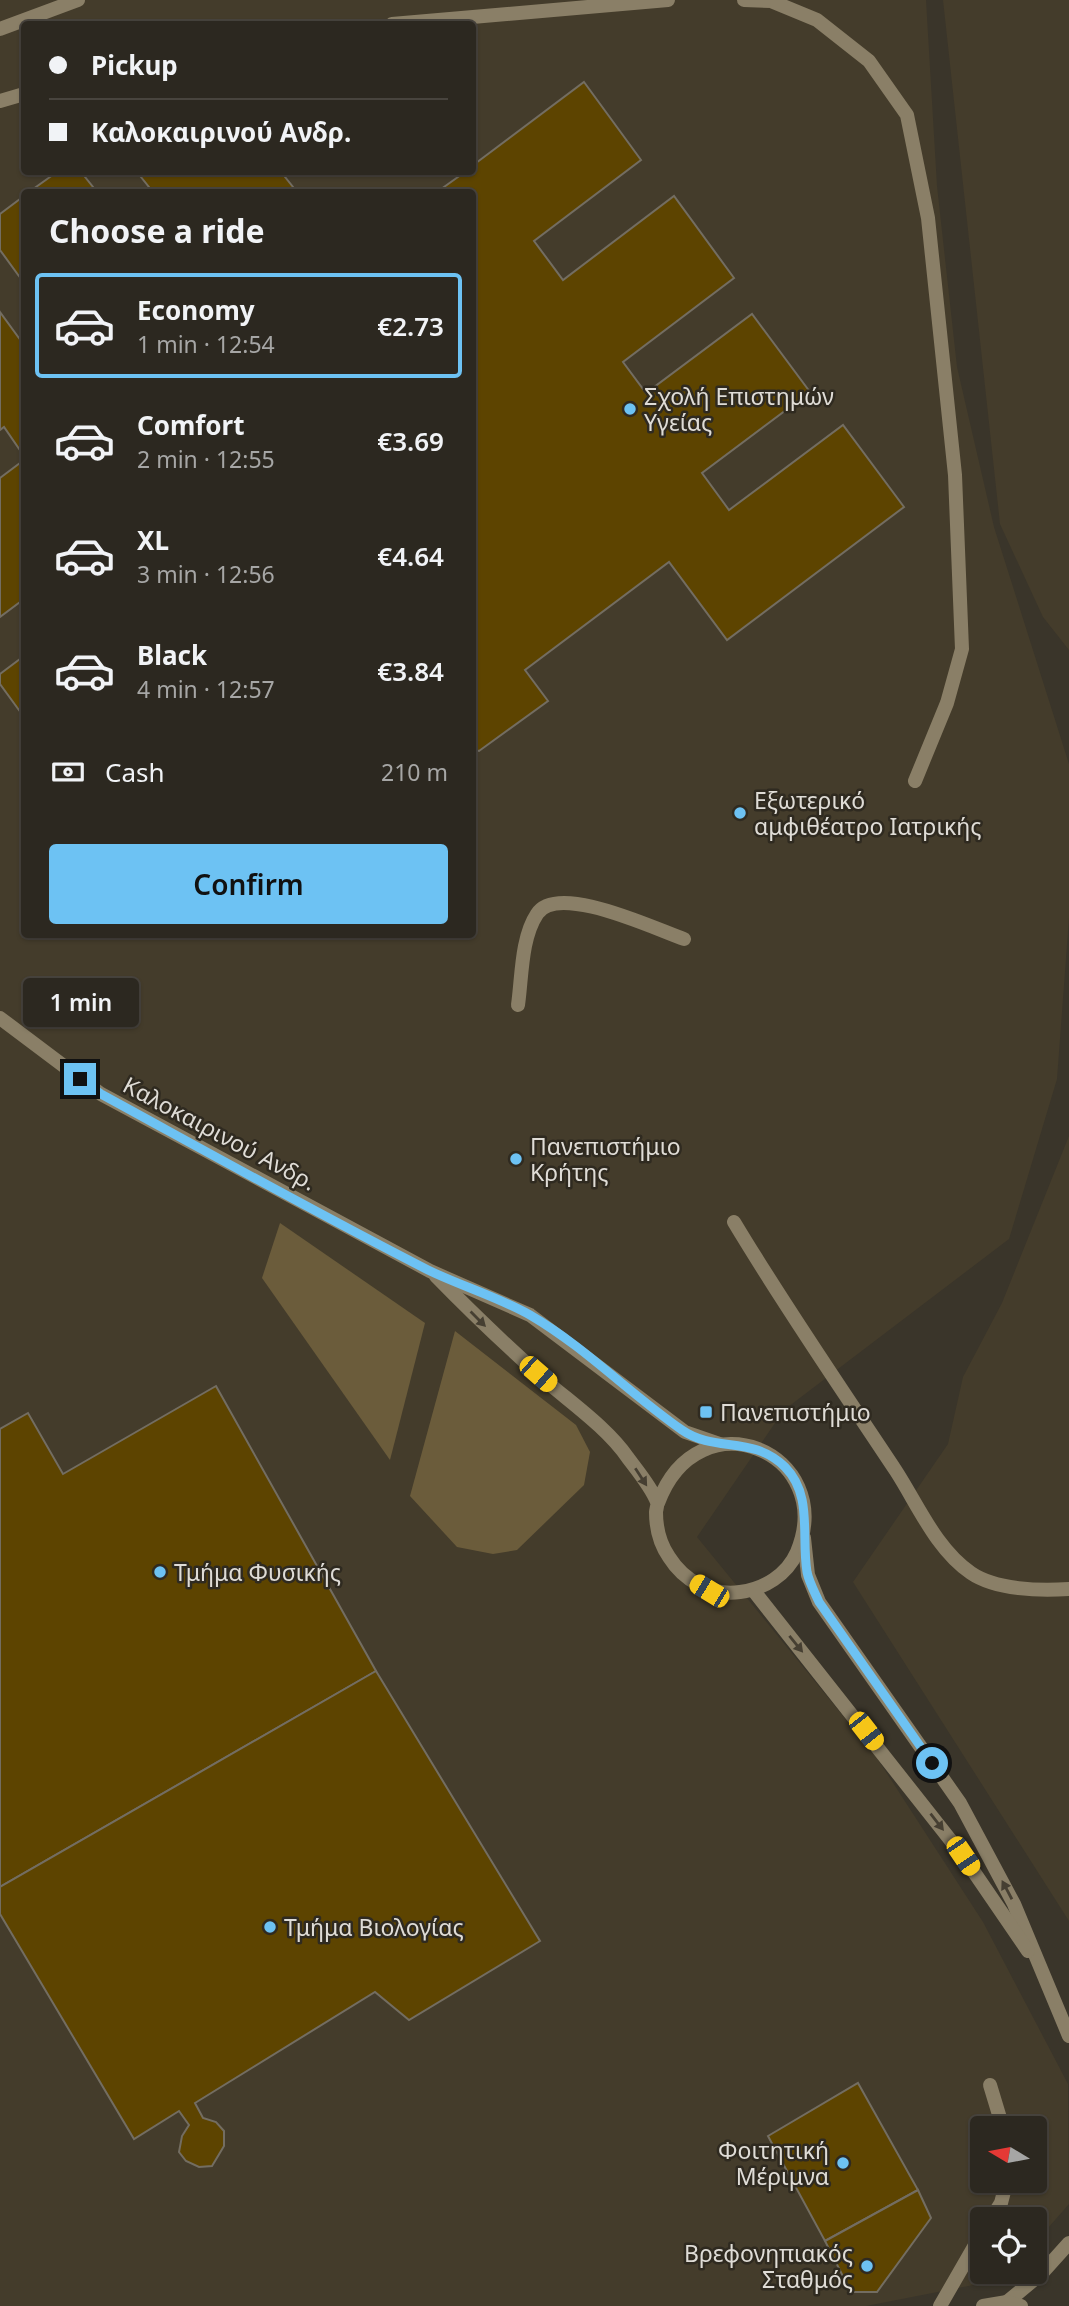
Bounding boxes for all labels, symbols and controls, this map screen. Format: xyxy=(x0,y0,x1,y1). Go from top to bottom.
text: Pickup xyxy=(91,47,178,83)
text: Καλοκαιρινού Ανδρ. xyxy=(91,114,351,150)
text: Choose a ride xyxy=(49,209,265,252)
text: Economy xyxy=(137,292,255,328)
icon: car xyxy=(53,294,116,357)
text: €2.73 xyxy=(377,308,444,344)
text: 1 min · 12:54 xyxy=(137,328,275,360)
place label: Σχολή Επιστημών Υγείας xyxy=(644,380,834,438)
marker: Σχολή Επιστημών Υγείας xyxy=(622,401,638,417)
text: Comfort xyxy=(137,407,245,443)
icon: car xyxy=(53,409,116,472)
text: €3.69 xyxy=(377,423,444,459)
text: 2 min · 12:55 xyxy=(137,443,275,475)
text: XL xyxy=(137,522,169,558)
icon: car xyxy=(53,524,116,587)
text: €4.64 xyxy=(377,538,444,574)
text: 3 min · 12:56 xyxy=(137,558,275,590)
text: Black xyxy=(137,637,207,673)
icon: car xyxy=(53,639,116,702)
text: €3.84 xyxy=(377,653,444,689)
text: 4 min · 12:57 xyxy=(137,673,275,705)
icon: cash xyxy=(49,753,87,791)
text: Cash xyxy=(105,754,165,790)
text: 210 m xyxy=(381,756,448,788)
place label: Εξωτερικό αμφιθέατρο Ιατρικής xyxy=(754,784,982,842)
marker: Εξωτερικό αμφιθέατρο Ιατρικής xyxy=(732,805,748,821)
button: Confirm xyxy=(49,844,448,924)
callout: 1 min xyxy=(22,978,138,1026)
text: 1 min xyxy=(50,986,112,1018)
route end xyxy=(64,1063,96,1095)
street label: Καλοκαιρινού Ανδρ. xyxy=(118,1069,322,1197)
place label: Πανεπιστήμιο Κρήτης xyxy=(530,1130,681,1188)
marker: Πανεπιστήμιο Κρήτης xyxy=(508,1151,524,1167)
one-way arrow xyxy=(469,1310,486,1326)
car xyxy=(516,1352,561,1396)
place label: Πανεπιστήμιο xyxy=(720,1396,871,1428)
marker: Πανεπιστήμιο xyxy=(698,1404,714,1420)
one-way arrow xyxy=(634,1467,647,1486)
place label: Τμήμα Φυσικής xyxy=(174,1556,341,1588)
marker: Τμήμα Φυσικής xyxy=(152,1564,168,1580)
car xyxy=(686,1571,733,1611)
one-way arrow xyxy=(788,1635,803,1652)
car xyxy=(845,1708,888,1754)
route start xyxy=(916,1747,948,1779)
one-way arrow xyxy=(929,1813,944,1831)
car xyxy=(943,1833,984,1879)
one-way arrow xyxy=(1001,1881,1013,1900)
place label: Τμήμα Βιολογίας xyxy=(284,1911,464,1943)
marker: Τμήμα Βιολογίας xyxy=(262,1919,278,1935)
north arrow xyxy=(970,2116,1046,2193)
map controls xyxy=(970,2116,1047,2284)
place label: Φοιτητική Μέριμνα xyxy=(718,2134,829,2192)
marker: Φοιτητική Μέριμνα xyxy=(835,2155,851,2171)
button: locate xyxy=(970,2207,1047,2284)
place label: Βρεφονηπιακός Σταθμός xyxy=(684,2237,853,2295)
marker: Βρεφονηπιακός Σταθμός xyxy=(859,2258,875,2274)

